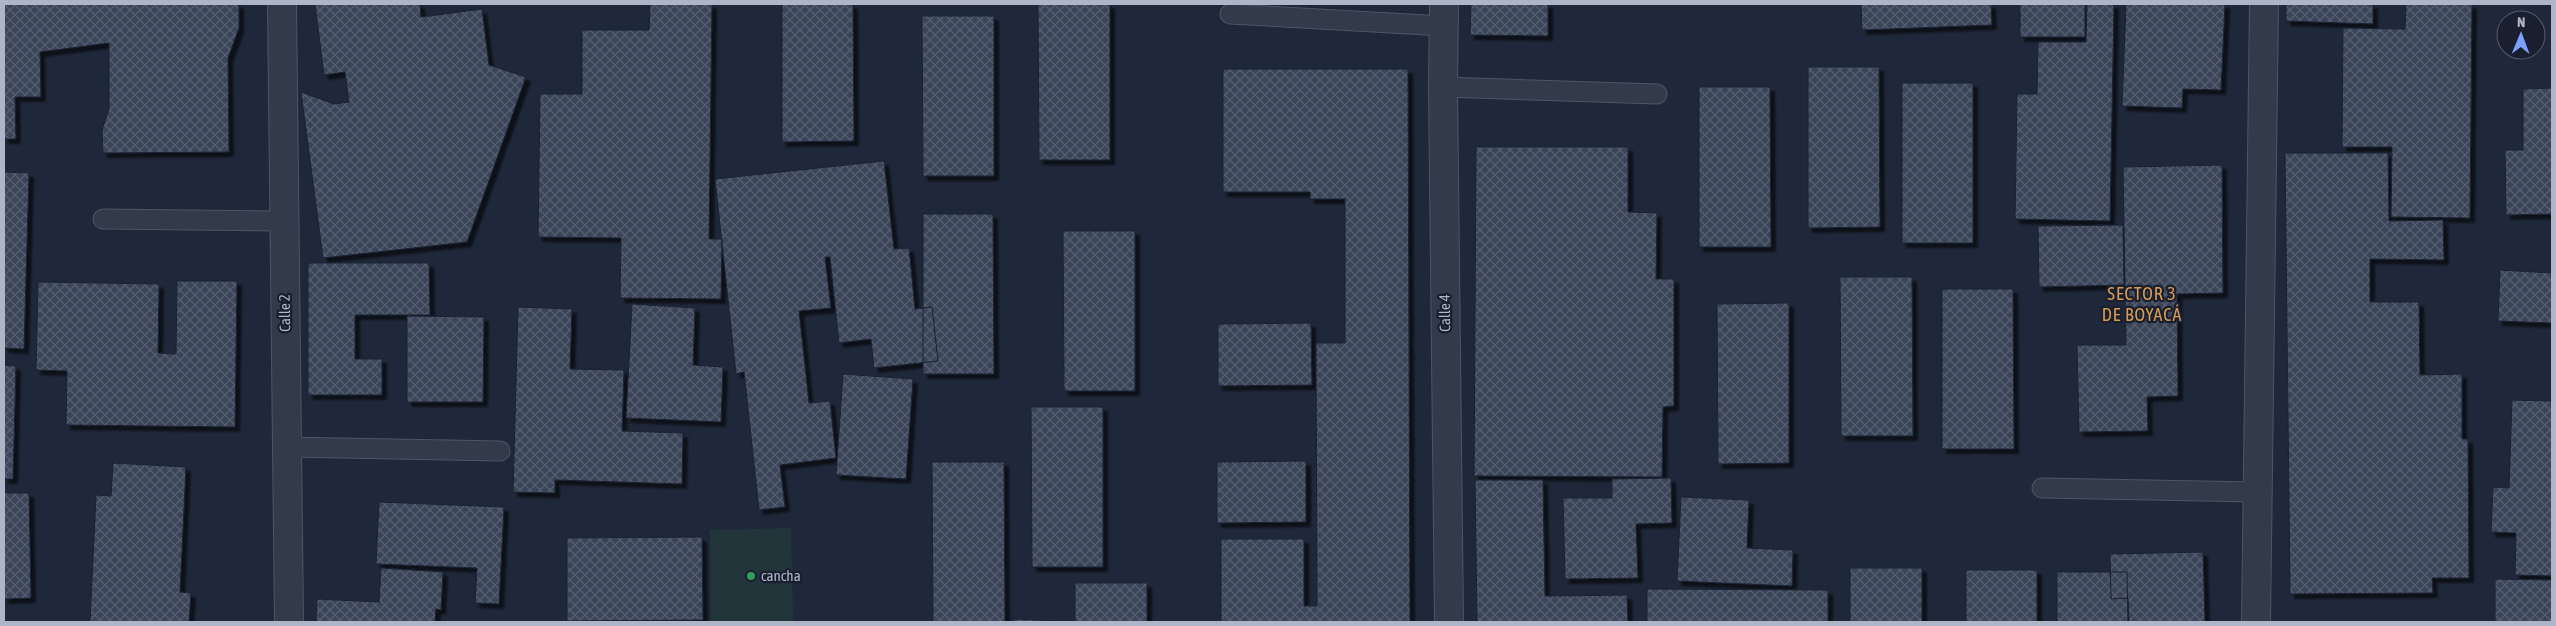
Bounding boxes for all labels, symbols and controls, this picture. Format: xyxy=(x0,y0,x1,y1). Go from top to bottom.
north arrow xyxy=(2496,10,2546,60)
text: N xyxy=(2517,14,2525,30)
district label: SECTOR 3 DE BOYACÁ xyxy=(2102,283,2182,325)
street label: Calle 2 xyxy=(276,294,293,332)
street label: Calle 4 xyxy=(1436,294,1453,332)
place label: cancha xyxy=(761,567,801,584)
marker: cancha xyxy=(745,570,757,582)

